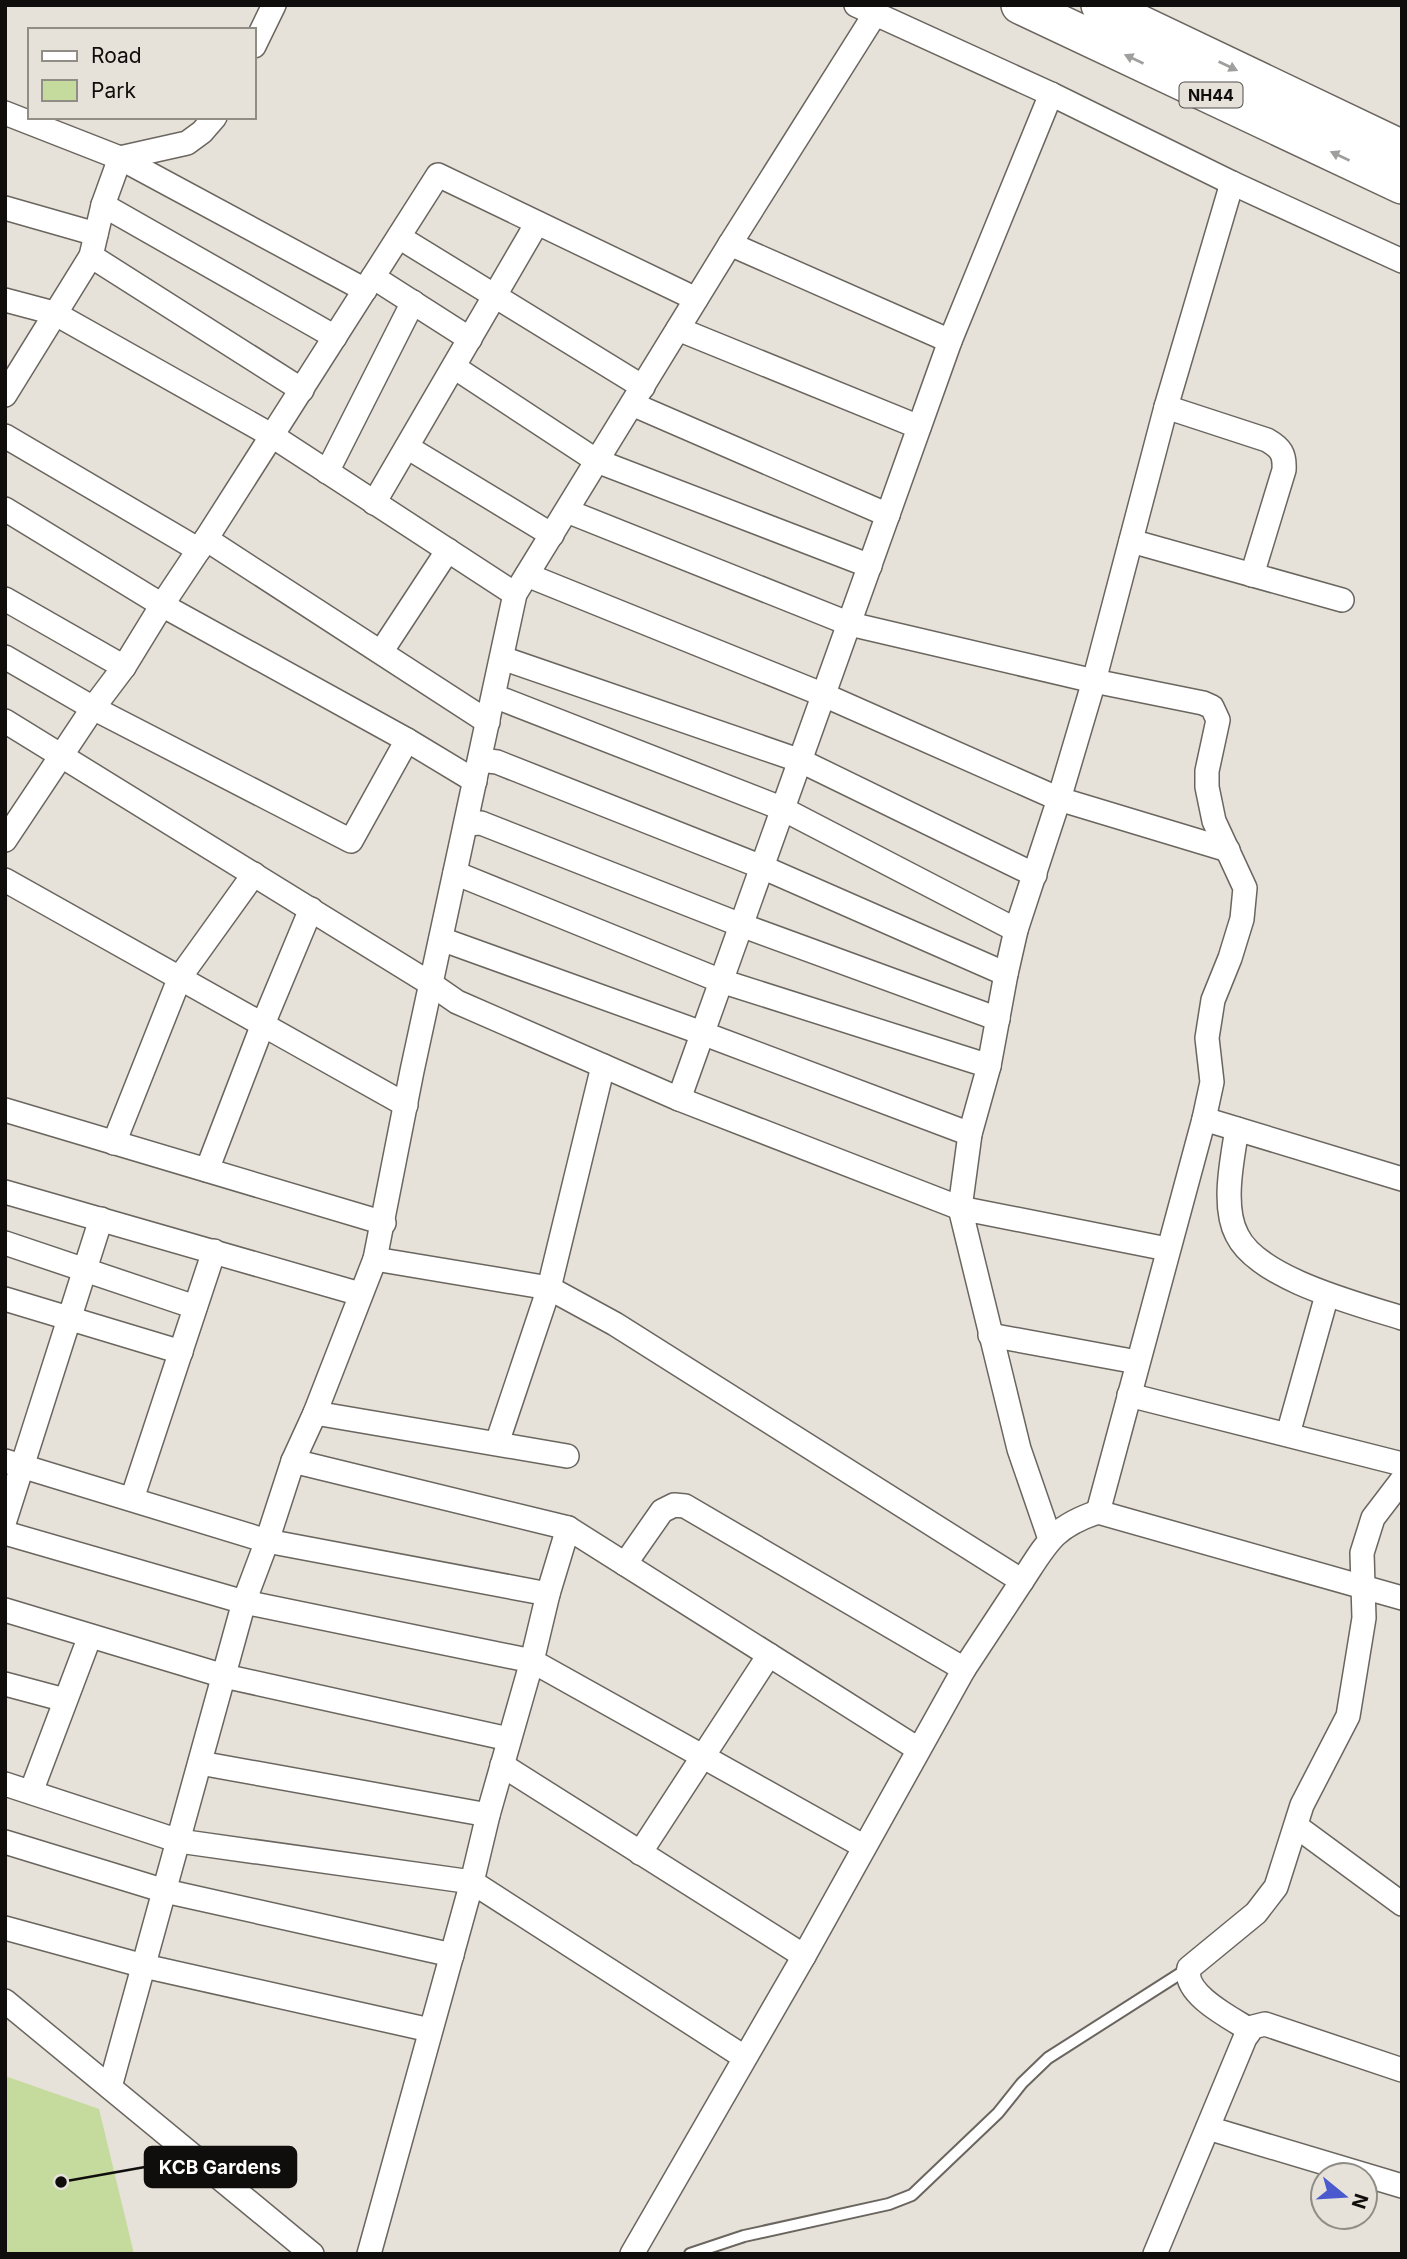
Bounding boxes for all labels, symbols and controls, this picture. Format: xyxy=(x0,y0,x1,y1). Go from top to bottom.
legend xyxy=(28,28,256,119)
text: Road xyxy=(91,43,142,68)
one-way arrow xyxy=(1124,53,1144,65)
one-way arrow xyxy=(1218,60,1238,71)
text: Park xyxy=(91,78,136,103)
road number: NH44 xyxy=(1180,82,1242,108)
one-way arrow xyxy=(1330,150,1350,162)
callout: KCB Gardens xyxy=(145,2147,296,2187)
text: KCB Gardens xyxy=(159,2156,281,2179)
north arrow xyxy=(1309,2161,1379,2231)
text: N xyxy=(1347,2191,1373,2212)

